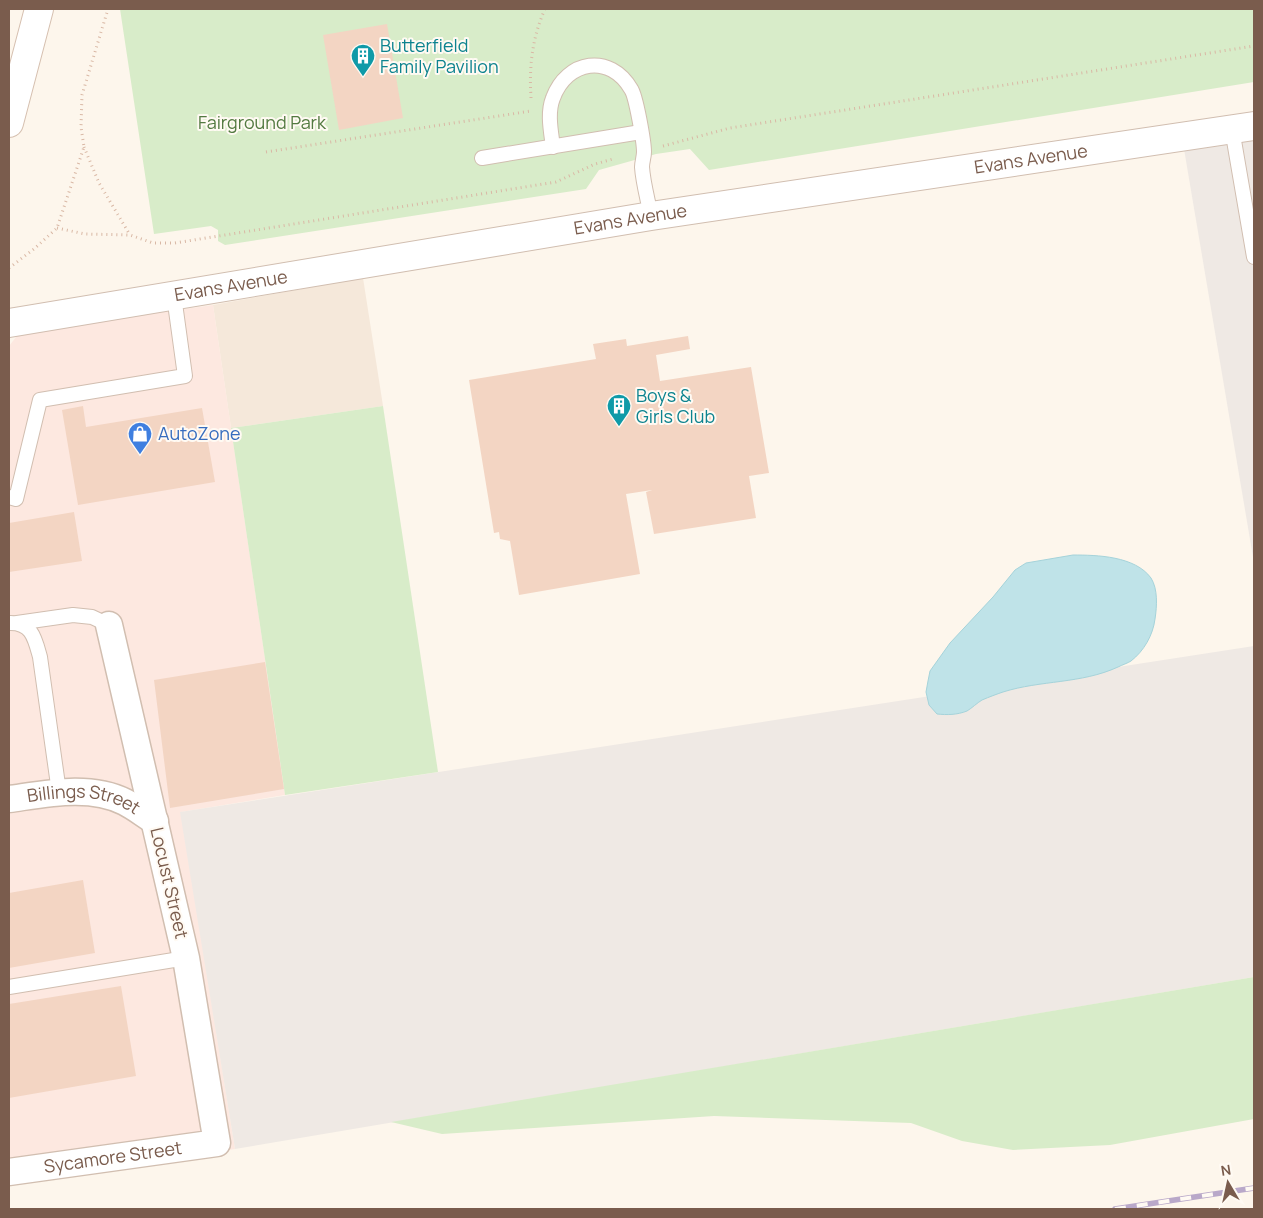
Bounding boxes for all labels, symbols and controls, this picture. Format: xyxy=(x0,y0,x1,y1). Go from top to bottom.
place label: Butterfield Family Pavilion xyxy=(380,33,499,78)
building icon: Butterfield Family Pavilion xyxy=(350,43,376,77)
park label: Fairground Park xyxy=(198,110,327,134)
street label: Evans Avenue xyxy=(972,138,1089,179)
street label: Evans Avenue xyxy=(572,198,689,240)
street label: Evans Avenue xyxy=(172,264,289,306)
place label: Boys & Girls Club xyxy=(636,383,715,428)
building icon: Boys & Girls Club xyxy=(606,393,632,427)
shop icon: AutoZone xyxy=(127,421,153,455)
place label: AutoZone xyxy=(158,421,240,445)
street label: Billings Street xyxy=(25,779,145,819)
street label: Locust Street xyxy=(146,825,194,941)
street label: Sycamore Street xyxy=(42,1135,183,1178)
north arrow xyxy=(1203,1158,1253,1208)
text: N xyxy=(1219,1159,1232,1180)

